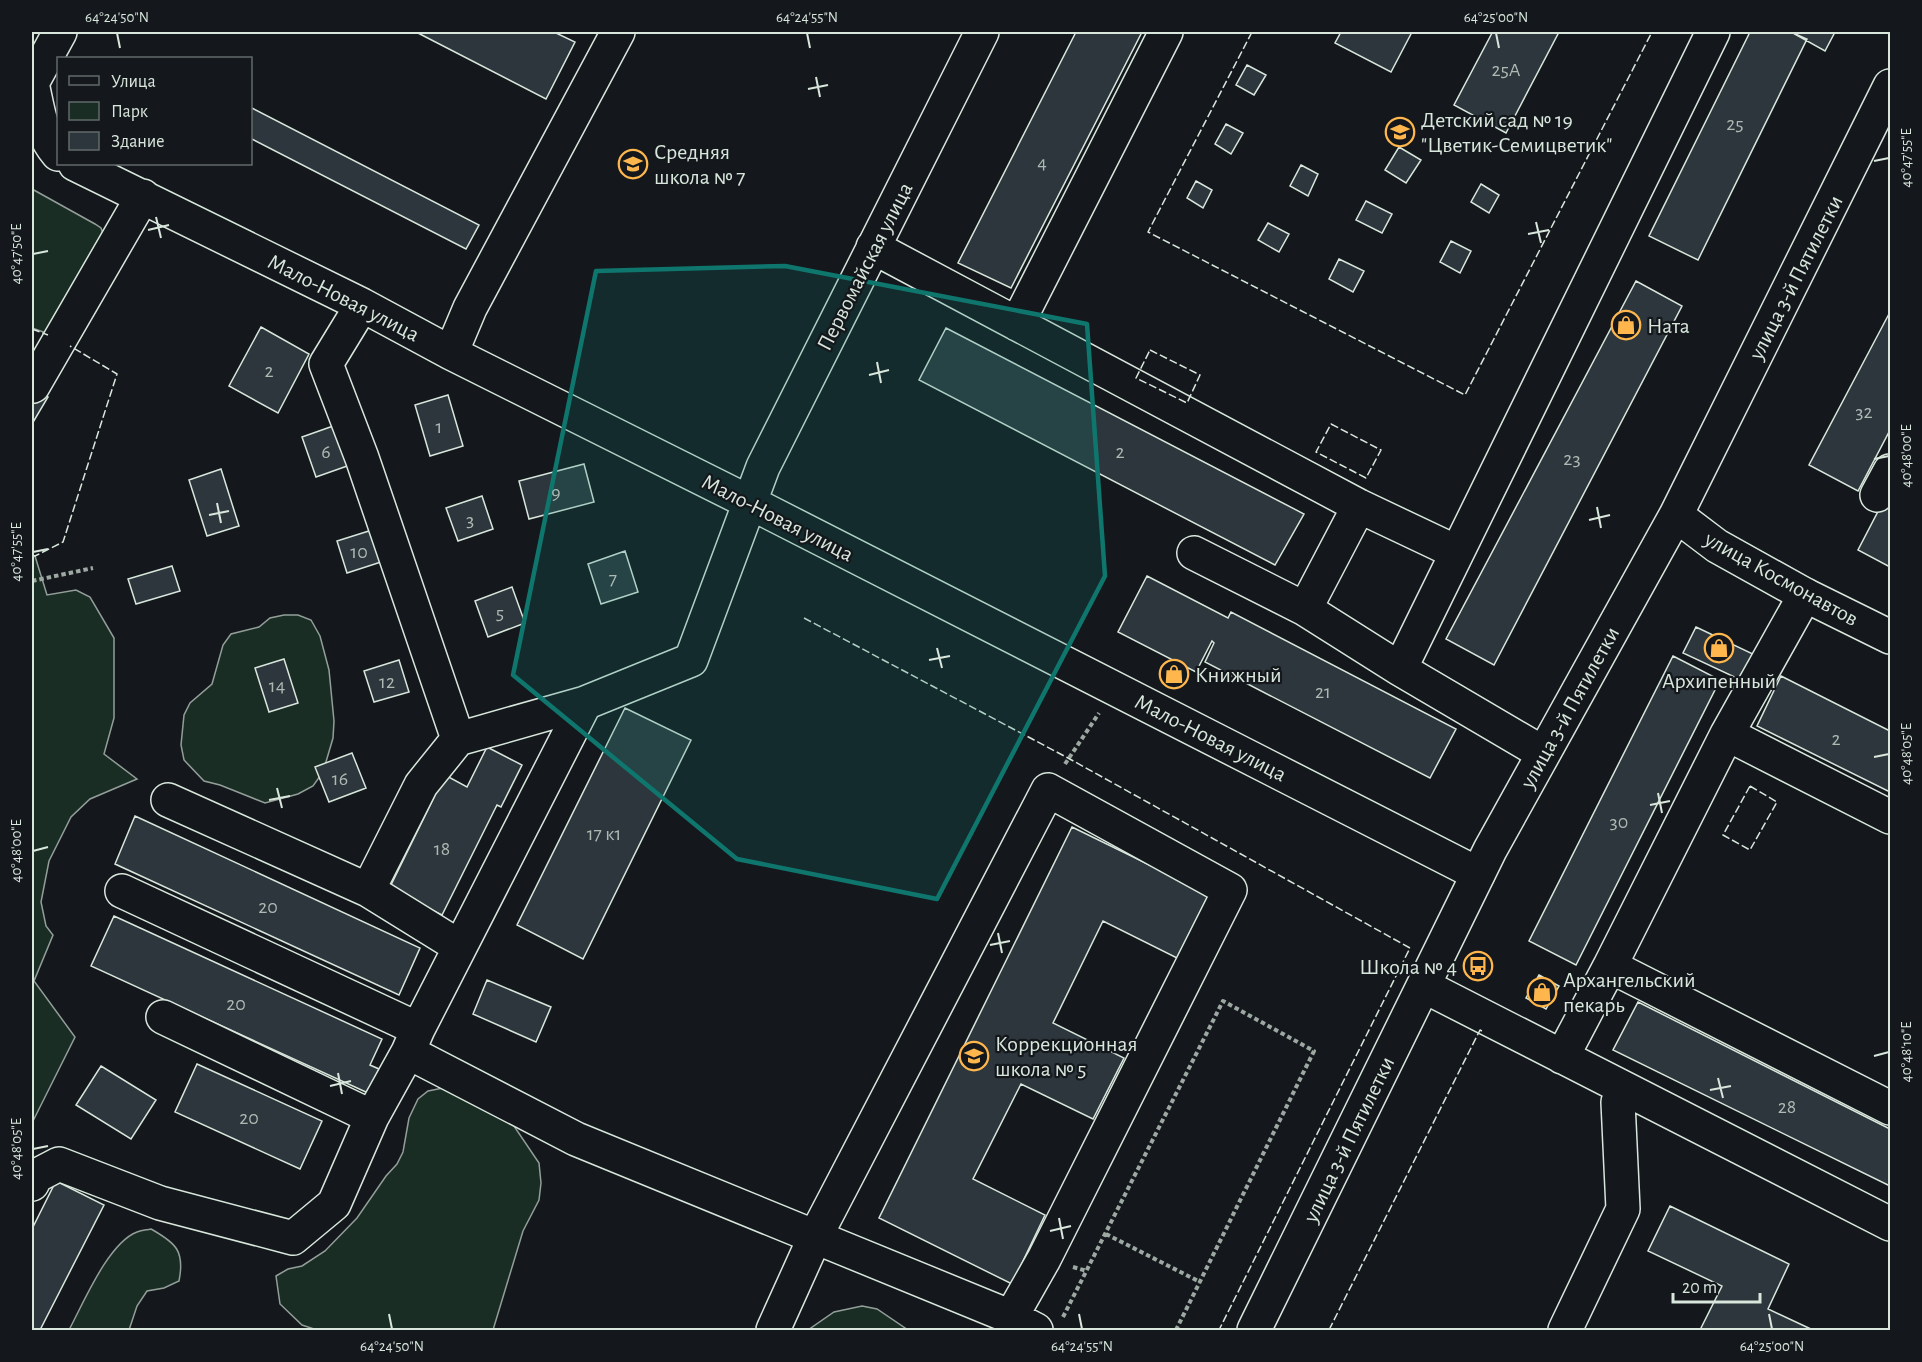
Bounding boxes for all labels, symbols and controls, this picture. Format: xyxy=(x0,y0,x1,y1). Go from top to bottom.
text: 64°24'50"N xyxy=(85,10,149,25)
text: 64°24'55"N xyxy=(776,10,838,25)
text: 64°25'00"N xyxy=(1464,10,1528,25)
legend xyxy=(57,57,252,165)
house number: 25А xyxy=(1491,60,1521,80)
text: Улица xyxy=(111,73,156,91)
text: Парк xyxy=(111,103,149,121)
place label: Детский сад № 19 "Цветик-Семицветик" xyxy=(1421,109,1613,156)
house number: 25 xyxy=(1726,114,1744,134)
school or university icon: Детский сад № 19 "Цветик-Семицветик" xyxy=(1384,116,1416,148)
text: 40°47'55"E xyxy=(1899,128,1914,188)
text: Здание xyxy=(111,133,165,151)
place label: Средняя школа № 7 xyxy=(654,141,746,188)
school or university icon: Средняя школа № 7 xyxy=(617,148,649,180)
house number: 4 xyxy=(1037,153,1047,173)
street label: Первомайская улица xyxy=(813,179,917,354)
street label: улица 3-й Пятилетки xyxy=(1745,192,1847,364)
text: 40°47'50"E xyxy=(9,223,24,285)
street label: Мало-Новая улица xyxy=(264,250,423,346)
shop icon: Ната xyxy=(1610,309,1642,341)
place label: Ната xyxy=(1647,315,1690,337)
house number: 2 xyxy=(264,361,274,381)
house number: 32 xyxy=(1855,402,1873,422)
house number: 1 xyxy=(436,417,442,437)
text: 40°48'00"E xyxy=(1899,424,1914,488)
house number: 6 xyxy=(321,442,331,462)
house number: 2 xyxy=(1115,442,1125,462)
house number: 23 xyxy=(1563,449,1581,469)
street label: Мало-Новая улица xyxy=(698,470,857,566)
house number: 9 xyxy=(551,483,561,503)
house number: 3 xyxy=(466,510,474,530)
text: 40°47'55"E xyxy=(9,522,24,582)
street label: улица Космонавтов xyxy=(1700,527,1862,630)
house number: 10 xyxy=(350,542,368,562)
house number: 7 xyxy=(609,569,617,589)
house number: 5 xyxy=(496,603,504,623)
street label: улица 3-й Пятилетки xyxy=(1516,623,1623,793)
shop icon: Архипенный xyxy=(1703,632,1735,664)
shop icon: Книжный xyxy=(1158,658,1190,690)
place label: Книжный xyxy=(1195,664,1282,686)
place label: Архипенный xyxy=(1662,670,1776,692)
house number: 12 xyxy=(379,672,395,692)
house number: 14 xyxy=(269,676,285,696)
house number: 21 xyxy=(1315,682,1331,702)
street label: Мало-Новая улица xyxy=(1131,690,1290,786)
text: 40°48'05"E xyxy=(1899,723,1914,785)
house number: 2 xyxy=(1831,729,1841,749)
house number: 16 xyxy=(332,769,348,789)
house number: 30 xyxy=(1610,812,1628,832)
text: 40°48'00"E xyxy=(9,819,24,883)
house number: 17 к1 xyxy=(587,824,621,844)
house number: 18 xyxy=(434,839,450,859)
house number: 20 xyxy=(258,897,278,917)
bus stop icon: Школа № 4 xyxy=(1462,950,1494,982)
place label: Школа № 4 xyxy=(1359,956,1457,978)
place label: Архангельский пекарь xyxy=(1563,969,1696,1016)
shop icon: Архангельский пекарь xyxy=(1526,976,1558,1008)
house number: 20 xyxy=(226,994,246,1014)
text: 40°48'10"E xyxy=(1899,1022,1914,1082)
place label: Коррекционная школа № 5 xyxy=(995,1033,1138,1080)
school or university icon: Коррекционная школа № 5 xyxy=(958,1040,990,1072)
street label: улица 3-й Пятилетки xyxy=(1299,1053,1398,1227)
house number: 28 xyxy=(1778,1097,1796,1117)
house number: 20 xyxy=(239,1108,259,1128)
text: 40°48'05"E xyxy=(9,1118,24,1180)
scale bar xyxy=(1673,1266,1760,1304)
text: 20 m xyxy=(1682,1279,1717,1297)
text: 64°24'50"N xyxy=(360,1339,424,1354)
text: 64°24'55"N xyxy=(1051,1339,1113,1354)
text: 64°25'00"N xyxy=(1740,1339,1804,1354)

